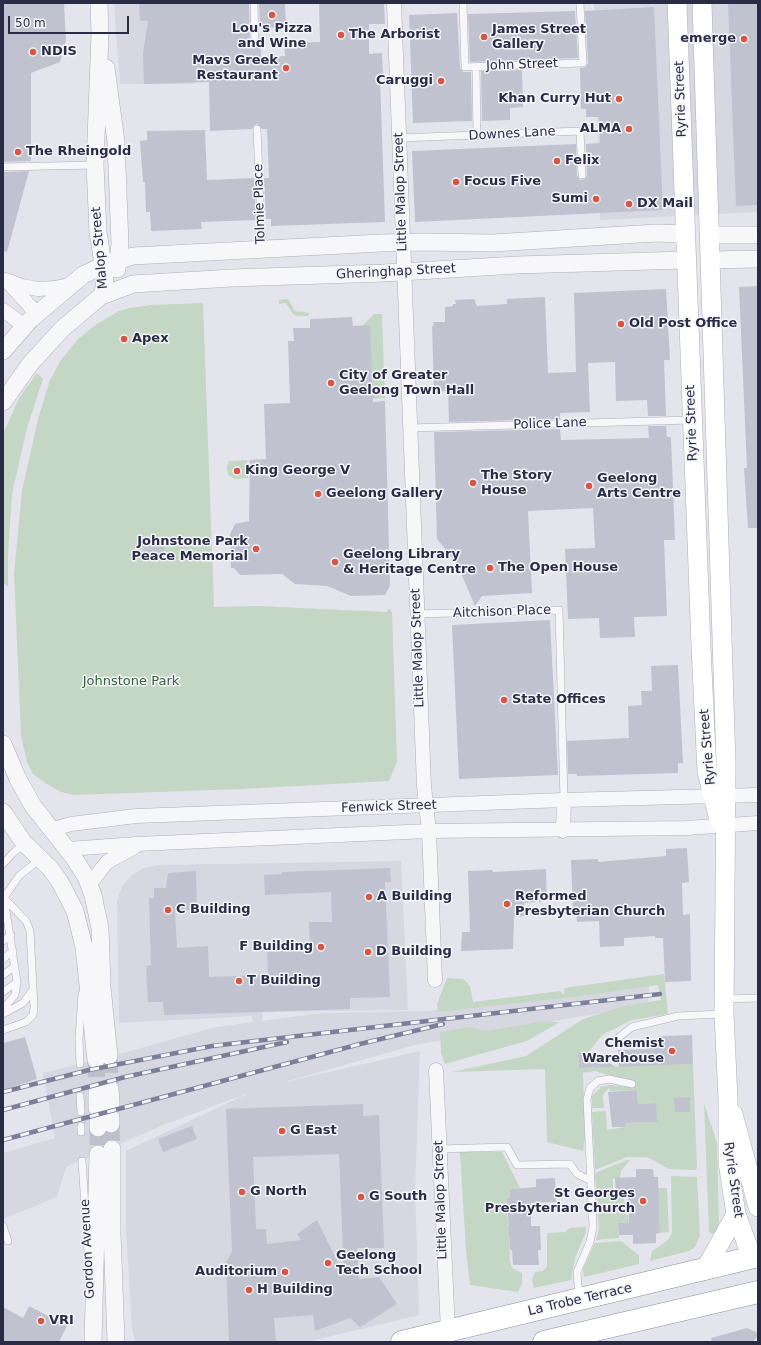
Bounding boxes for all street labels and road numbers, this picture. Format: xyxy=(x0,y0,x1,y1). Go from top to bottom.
street label: John Street xyxy=(486,56,558,74)
street label: Ryrie Street xyxy=(672,60,690,138)
street label: Downes Lane xyxy=(468,124,556,144)
street label: Little Malop Street xyxy=(391,132,411,252)
street label: Tolmie Place xyxy=(251,164,269,244)
street label: Malop Street xyxy=(89,206,111,290)
street label: Gheringhap Street xyxy=(336,261,456,283)
street label: Ryrie Street xyxy=(683,384,701,462)
street label: Police Lane xyxy=(513,415,587,433)
street label: Little Malop Street xyxy=(408,588,428,708)
street label: Aitchison Place xyxy=(453,602,551,622)
street label: Ryrie Street xyxy=(697,708,719,786)
street label: Fenwick Street xyxy=(341,798,437,816)
street label: Little Malop Street xyxy=(431,1140,451,1260)
street label: Ryrie Street xyxy=(720,1141,746,1219)
street label: Gordon Avenue xyxy=(78,1199,98,1299)
street label: La Trobe Terrace xyxy=(527,1280,633,1320)

